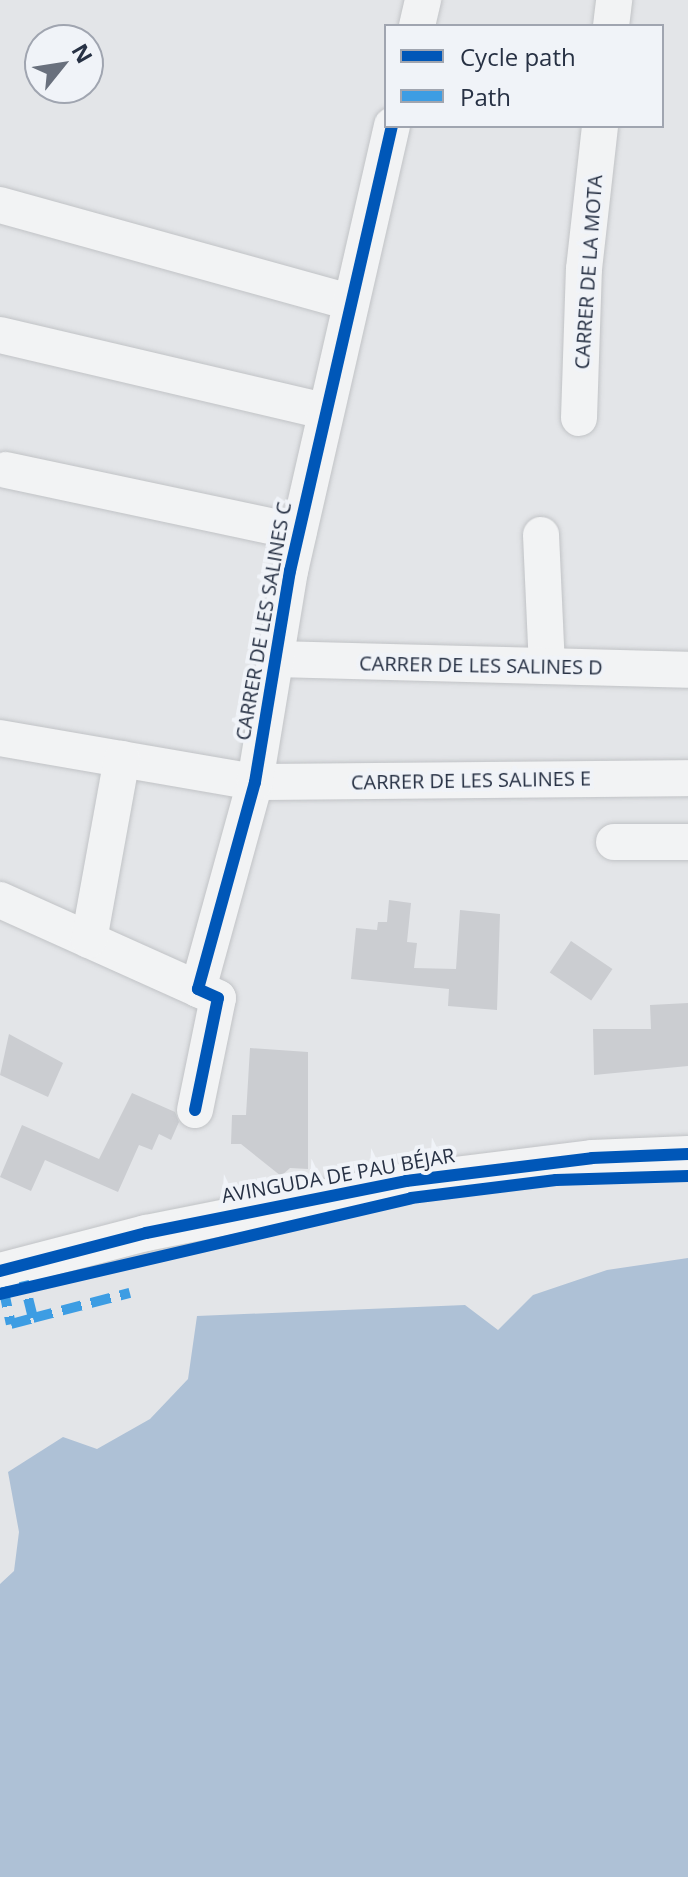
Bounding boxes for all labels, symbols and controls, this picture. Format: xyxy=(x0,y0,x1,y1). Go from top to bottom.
north arrow xyxy=(24,24,104,104)
legend xyxy=(384,24,664,128)
text: N xyxy=(66,38,101,68)
text: Cycle path xyxy=(460,40,576,73)
text: Path xyxy=(460,80,511,113)
street label: CARRER DE LA MOTA xyxy=(569,174,607,370)
street label: CARRER DE LES SALINES C xyxy=(230,500,296,742)
street label: CARRER DE LES SALINES D xyxy=(359,651,603,679)
street label: CARRER DE LES SALINES E xyxy=(351,766,591,794)
street label: AVINGUDA DE PAU BÉJAR xyxy=(220,1143,456,1207)

